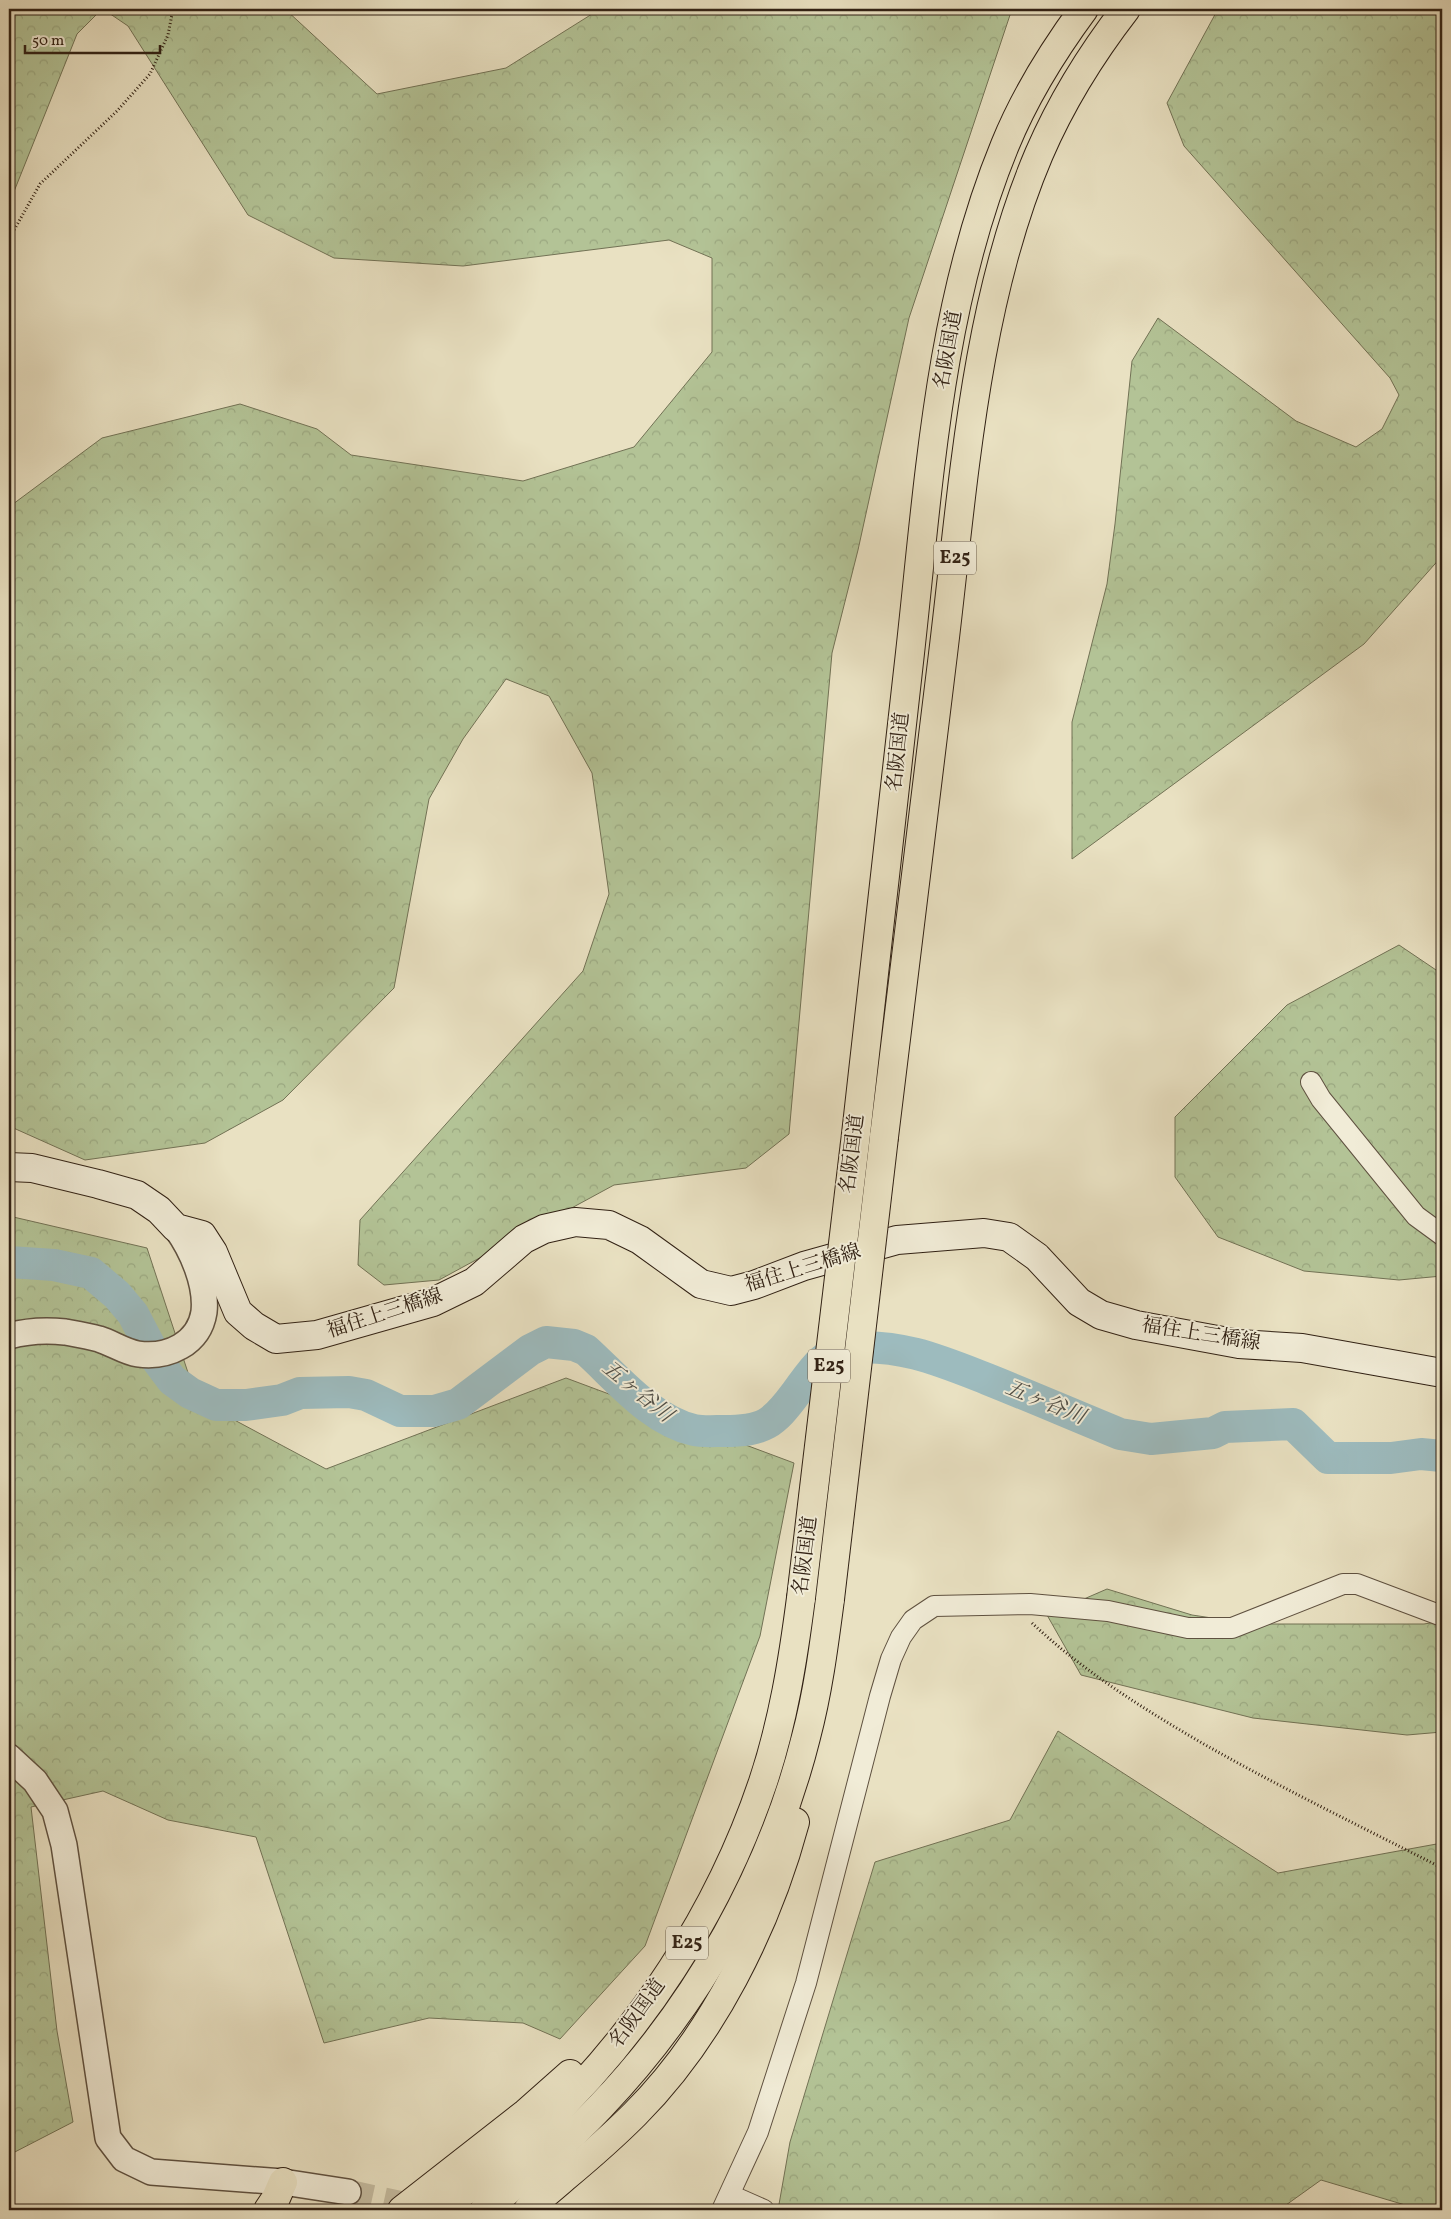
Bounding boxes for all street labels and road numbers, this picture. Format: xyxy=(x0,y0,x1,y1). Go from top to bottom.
street label: 名阪国道 xyxy=(928,308,970,392)
road number: E25 xyxy=(934,542,976,574)
street label: 名阪国道 xyxy=(881,711,917,793)
street label: 名阪国道 xyxy=(834,1113,872,1195)
street label: 福住上三橋線 xyxy=(742,1238,864,1300)
street label: 福住上三橋線 xyxy=(324,1282,446,1346)
street label: 福住上三橋線 xyxy=(1140,1312,1262,1358)
road number: E25 xyxy=(808,1350,850,1382)
street label: 名阪国道 xyxy=(787,1515,825,1597)
road number: E25 xyxy=(666,1926,708,1960)
street label: 名阪国道 xyxy=(603,1973,673,2055)

